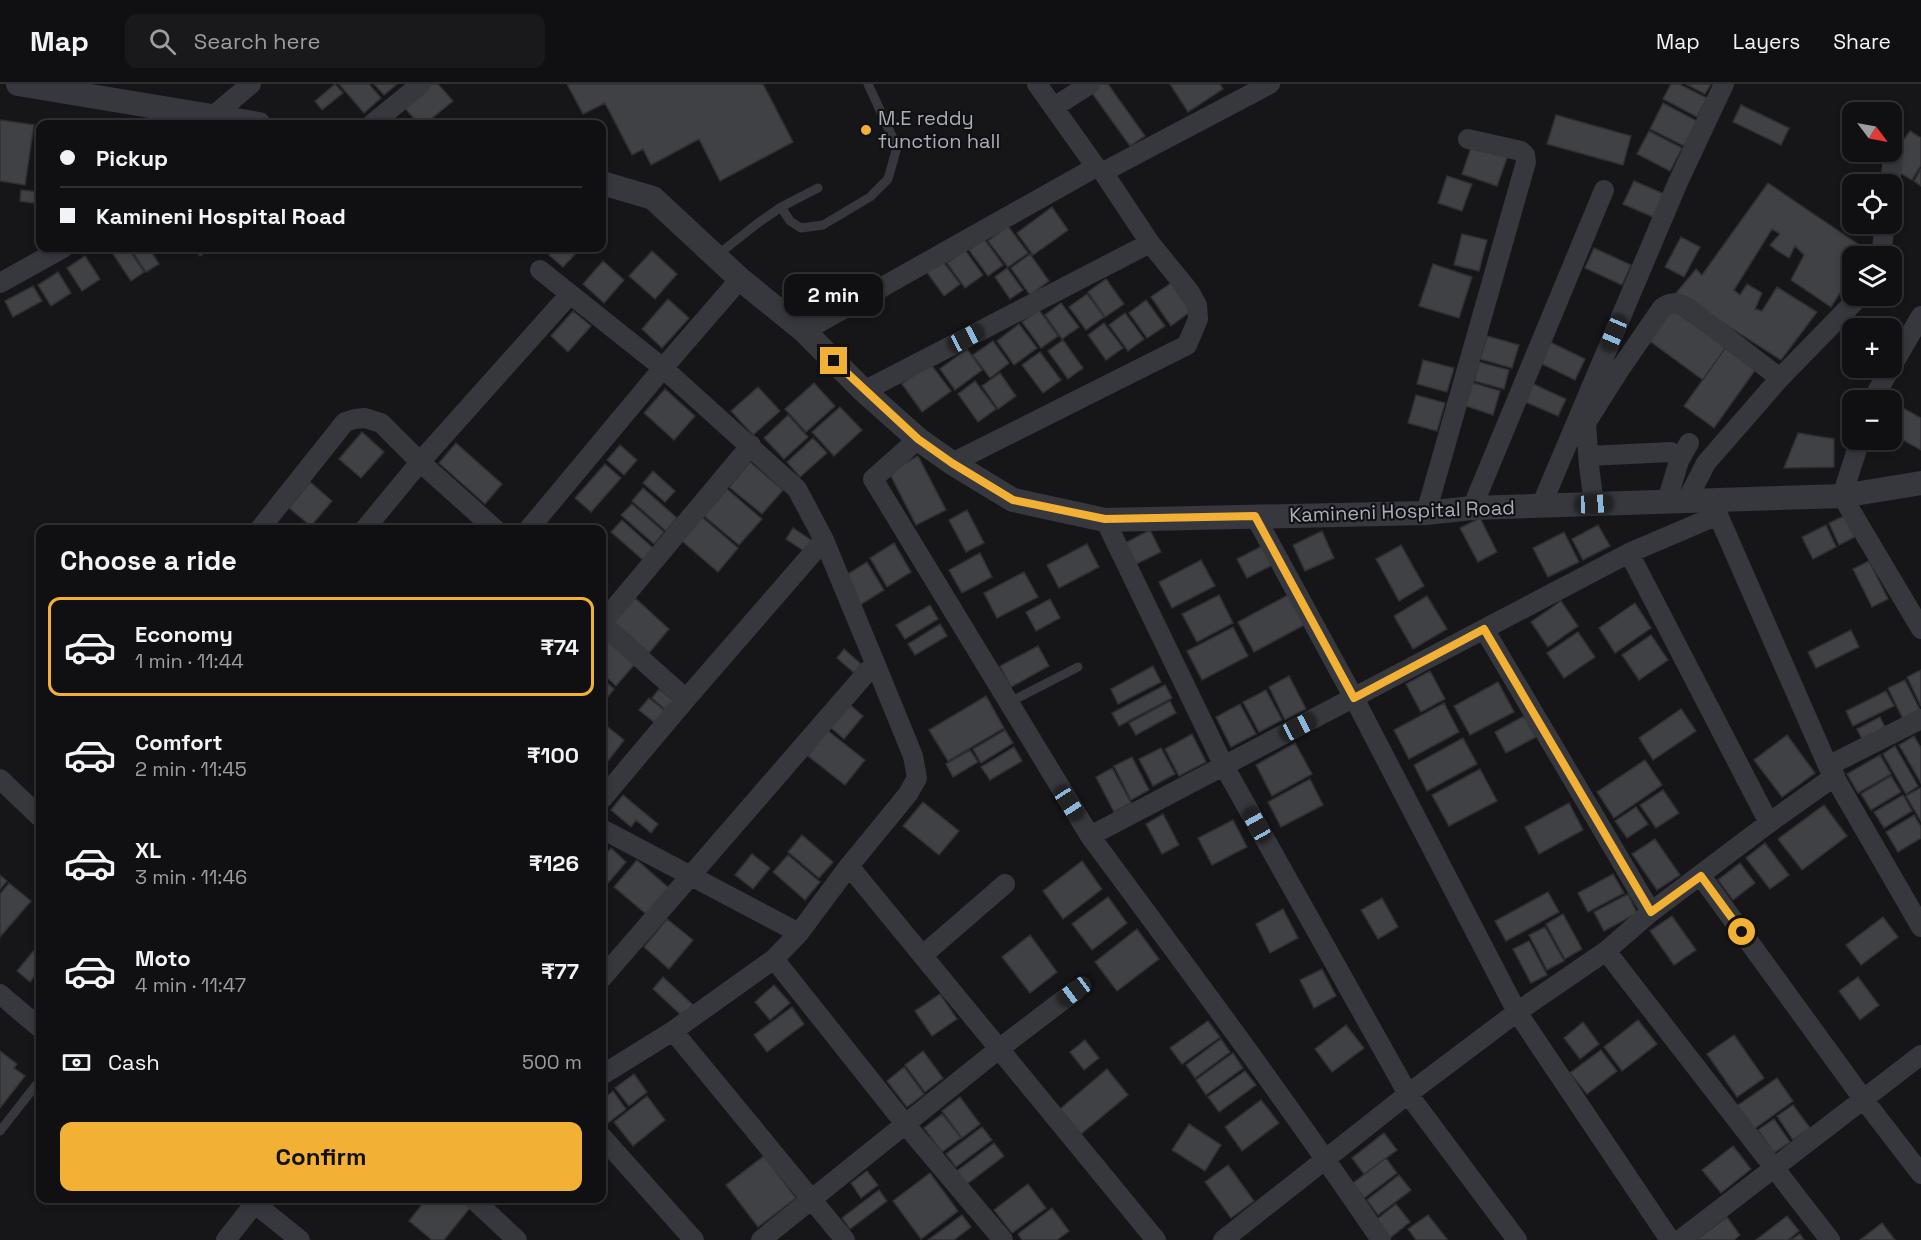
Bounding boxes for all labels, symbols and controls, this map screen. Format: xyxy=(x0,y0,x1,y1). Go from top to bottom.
search box xyxy=(125,14,545,68)
text: Map xyxy=(30,23,89,59)
icon: search xyxy=(146,25,179,58)
text: Search here xyxy=(194,27,321,55)
text: Map xyxy=(1656,28,1700,55)
text: Layers xyxy=(1733,28,1800,55)
text: Share xyxy=(1833,28,1891,55)
north arrow xyxy=(1842,102,1902,162)
map controls xyxy=(1842,102,1902,450)
place label: M.E reddy function hall xyxy=(878,105,1000,154)
marker: M.E reddy function hall xyxy=(859,123,873,137)
text: Pickup xyxy=(96,144,168,172)
button: locate xyxy=(1842,174,1902,234)
text: Kamineni Hospital Road xyxy=(96,202,346,230)
button: layers xyxy=(1842,246,1902,306)
callout: 2 min xyxy=(784,274,884,316)
text: 2 min xyxy=(808,282,859,308)
car xyxy=(1599,313,1629,353)
button: + xyxy=(1842,318,1902,378)
car xyxy=(946,322,986,354)
route end xyxy=(820,347,847,374)
button: − xyxy=(1842,390,1902,450)
street label: Kamineni Hospital Road xyxy=(1289,494,1515,528)
car xyxy=(1576,494,1612,514)
text: Choose a ride xyxy=(60,543,237,578)
icon: car xyxy=(63,620,117,674)
text: Economy xyxy=(135,620,233,648)
text: ₹74 xyxy=(540,633,579,661)
text: 1 min · 11:44 xyxy=(135,648,244,674)
car xyxy=(1278,711,1318,743)
icon: car xyxy=(63,728,117,782)
text: Comfort xyxy=(135,728,223,756)
text: ₹100 xyxy=(527,741,579,769)
text: 2 min · 11:45 xyxy=(135,756,247,782)
car xyxy=(1052,783,1086,823)
car xyxy=(1240,805,1274,845)
icon: car xyxy=(63,836,117,890)
text: XL xyxy=(135,836,161,864)
text: ₹126 xyxy=(529,849,579,877)
text: 3 min · 11:46 xyxy=(135,864,247,890)
route start xyxy=(1728,918,1755,945)
icon: car xyxy=(63,944,117,998)
text: Moto xyxy=(135,944,191,972)
text: ₹77 xyxy=(541,957,579,985)
text: 4 min · 11:47 xyxy=(135,972,246,998)
car xyxy=(1055,973,1095,1009)
icon: cash xyxy=(60,1046,93,1079)
text: Cash xyxy=(108,1048,160,1076)
text: 500 m xyxy=(522,1049,582,1075)
button: Confirm xyxy=(60,1122,582,1191)

